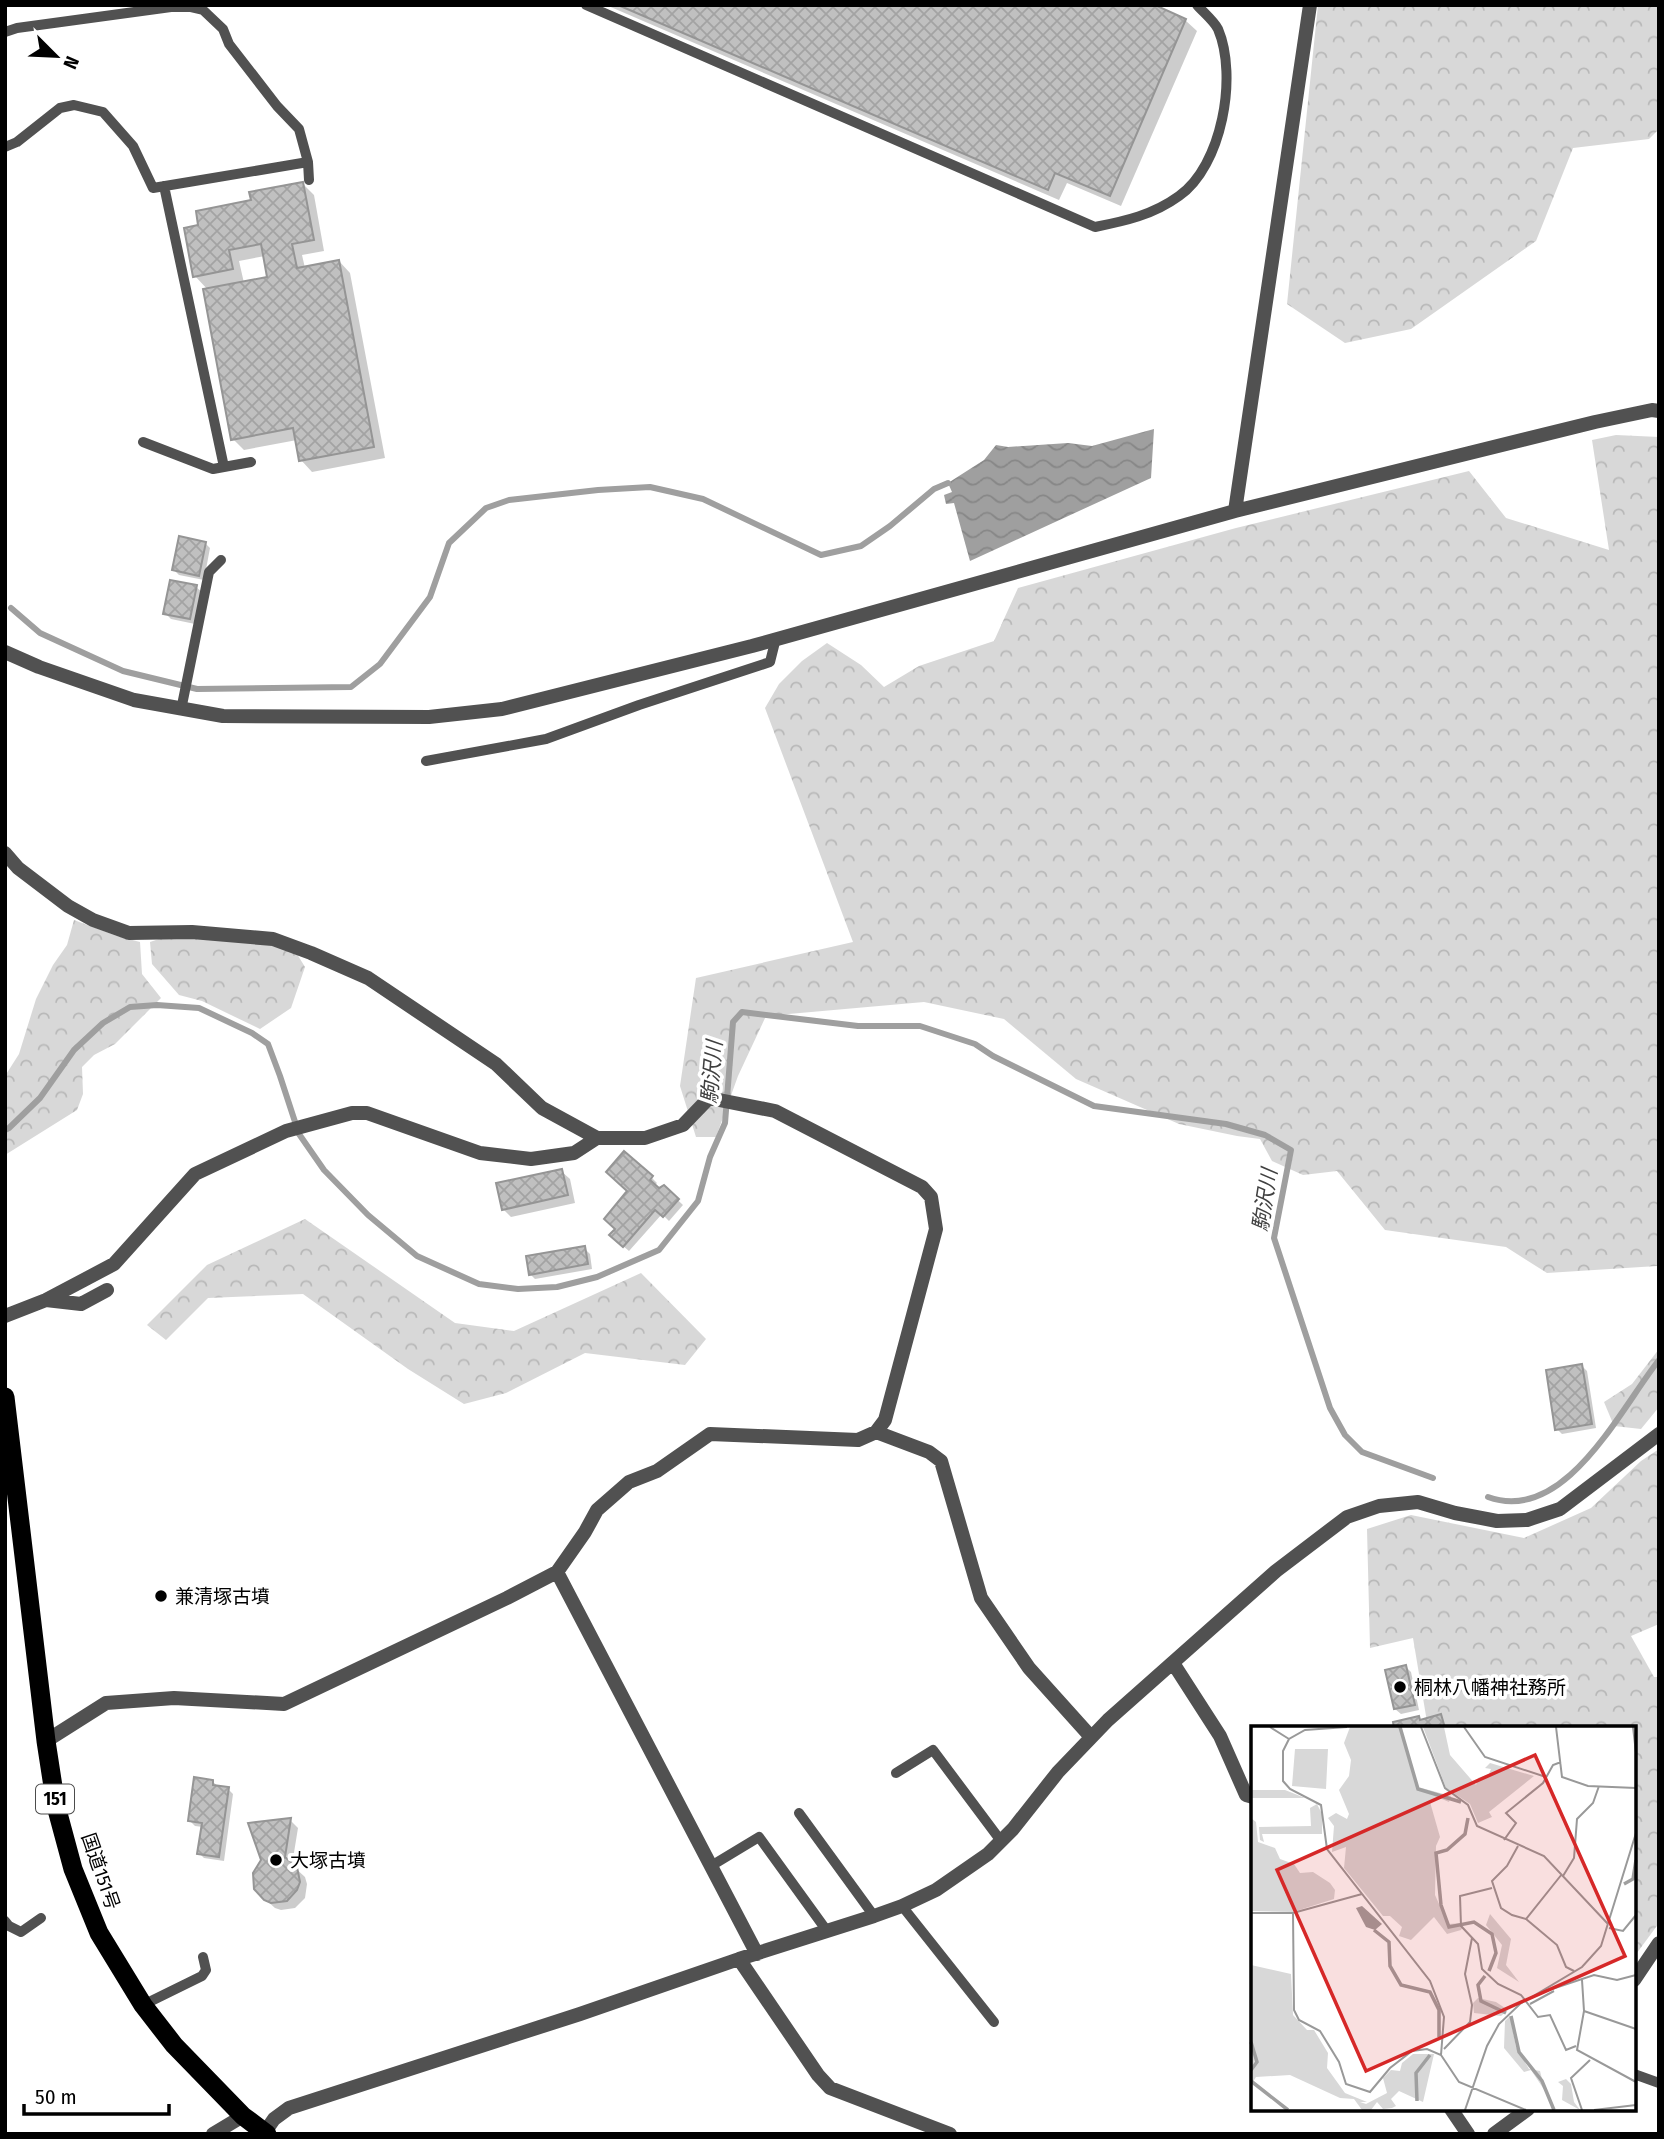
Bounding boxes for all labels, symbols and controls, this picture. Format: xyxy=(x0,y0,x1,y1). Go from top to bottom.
north arrow xyxy=(21,21,91,91)
text: N xyxy=(58,53,84,73)
water label: 駒沢川 xyxy=(696,1037,728,1105)
water label: 駒沢川 xyxy=(1247,1165,1283,1233)
place label: 兼清塚古墳 xyxy=(175,1585,270,1608)
marker: 兼清塚古墳 xyxy=(153,1588,169,1604)
place label: 桐林八幡神社務所 xyxy=(1414,1676,1566,1699)
marker: 桐林八幡神社務所 xyxy=(1392,1679,1408,1695)
inset map xyxy=(1251,1726,1636,2111)
road number: 151 xyxy=(36,1784,74,1814)
street label: 国道151号 xyxy=(77,1830,124,1913)
place label: 大塚古墳 xyxy=(290,1849,366,1872)
marker: 大塚古墳 xyxy=(268,1852,284,1868)
scale bar xyxy=(24,2072,170,2116)
text: 50 m xyxy=(35,2084,77,2110)

